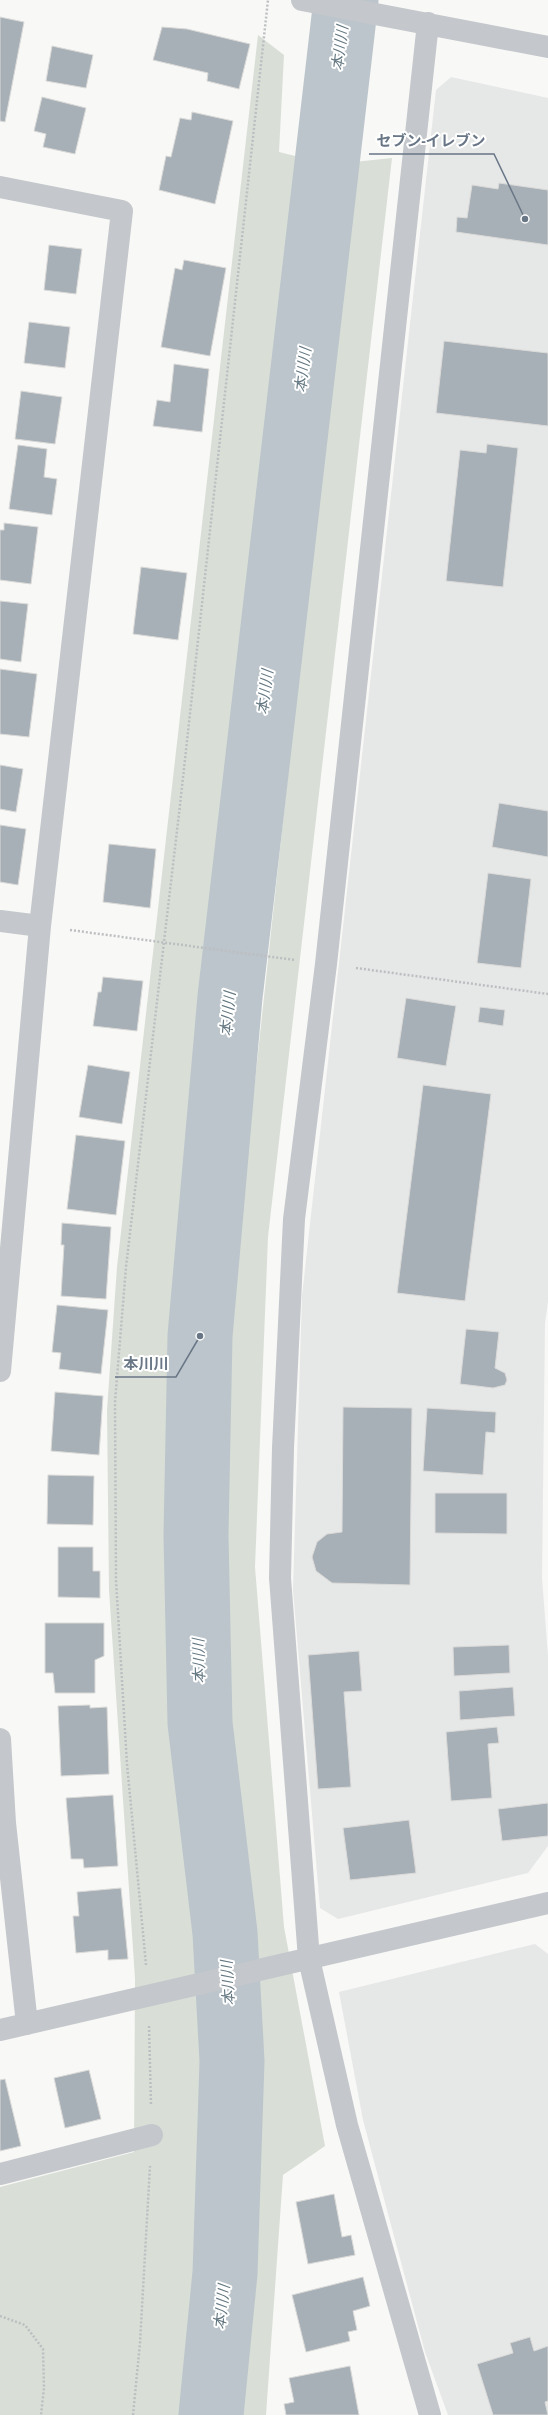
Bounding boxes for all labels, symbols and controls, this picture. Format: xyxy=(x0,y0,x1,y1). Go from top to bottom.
water label: 本川川 xyxy=(326,22,353,72)
callout: セブン-イレブン xyxy=(369,127,494,154)
text: セブン-イレブン xyxy=(376,130,486,151)
water label: 本川川 xyxy=(289,344,316,394)
water label: 本川川 xyxy=(251,666,278,716)
water label: 本川川 xyxy=(215,989,240,1037)
callout: 本川川 xyxy=(115,1350,176,1377)
text: 本川川 xyxy=(123,1353,169,1374)
water label: 本川川 xyxy=(188,1636,209,1684)
water label: 本川川 xyxy=(216,1958,239,2006)
water label: 本川川 xyxy=(209,2281,235,2330)

